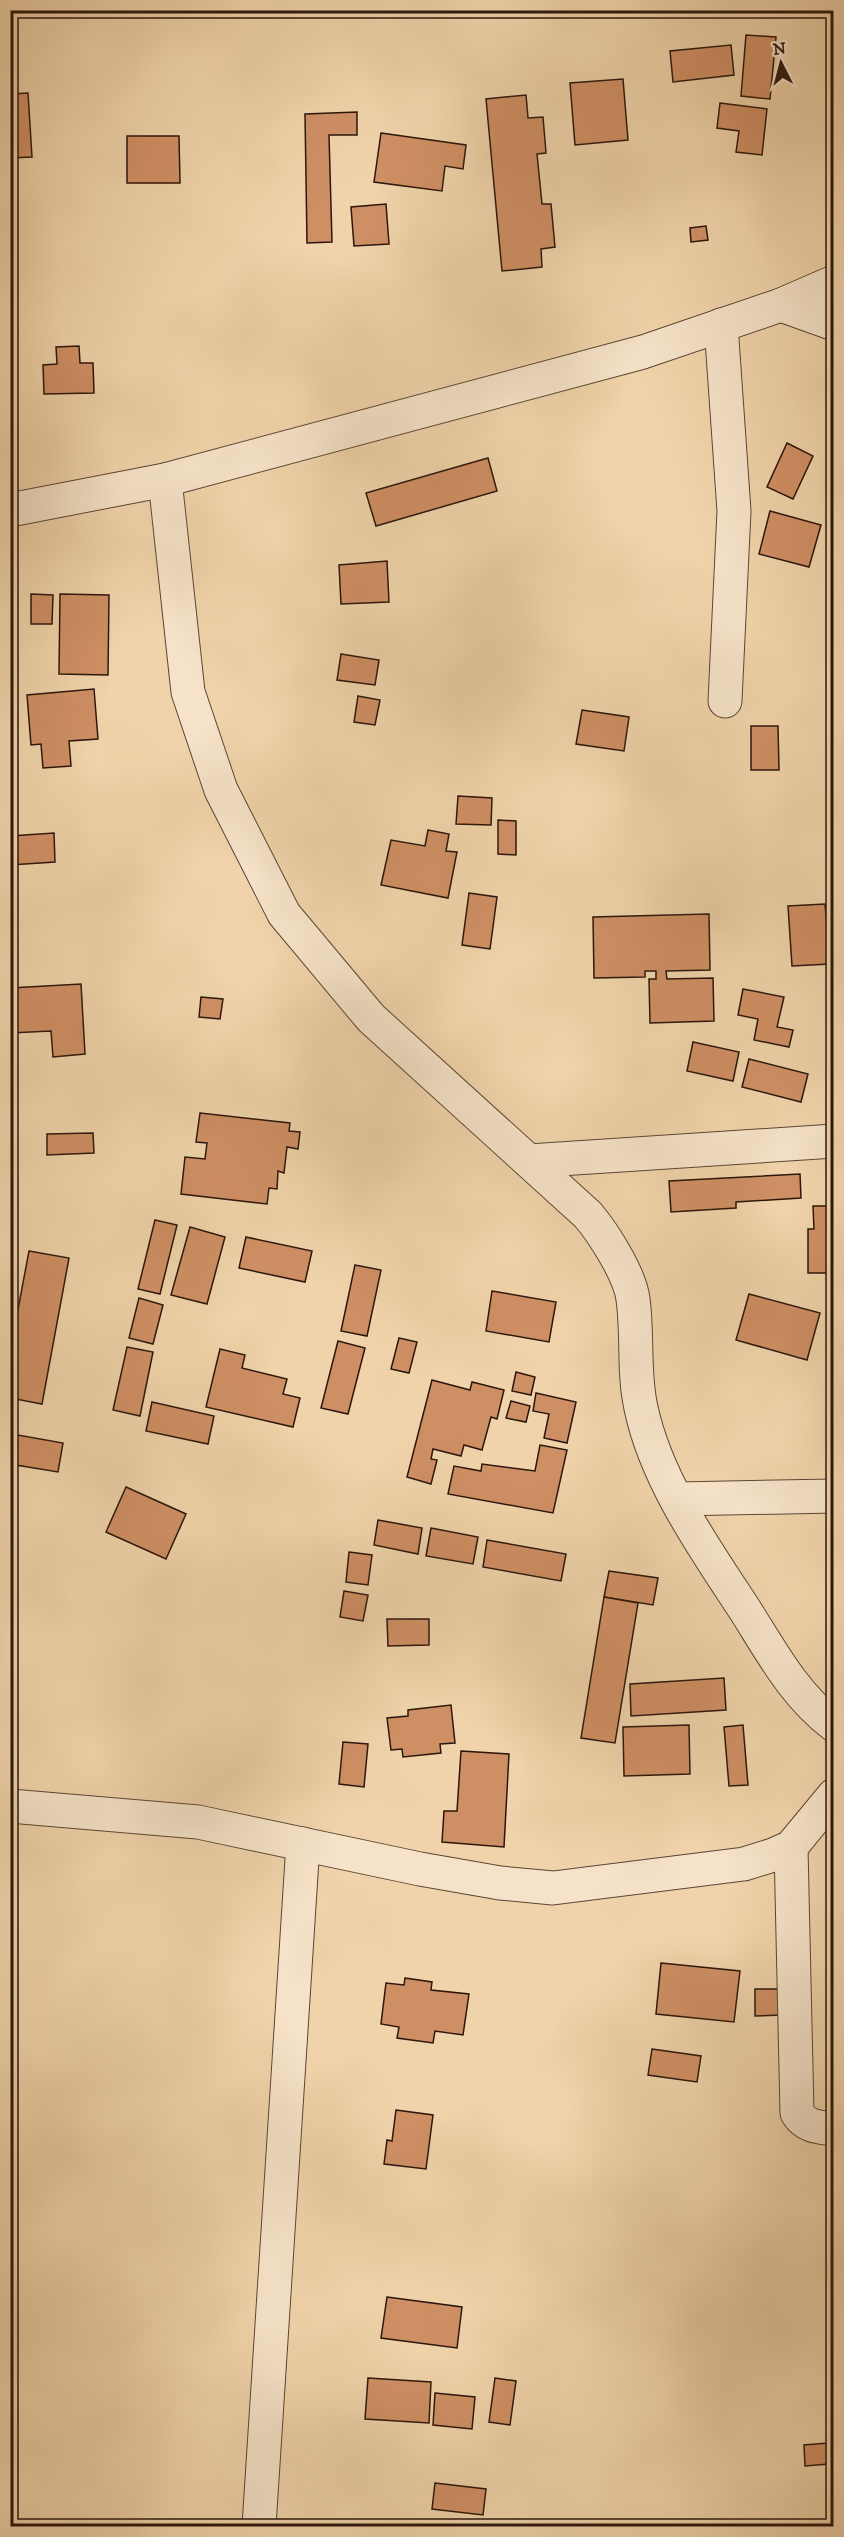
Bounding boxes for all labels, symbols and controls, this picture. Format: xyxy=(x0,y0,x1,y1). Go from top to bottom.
north arrow xyxy=(751,33,811,93)
text: N xyxy=(772,38,787,60)

